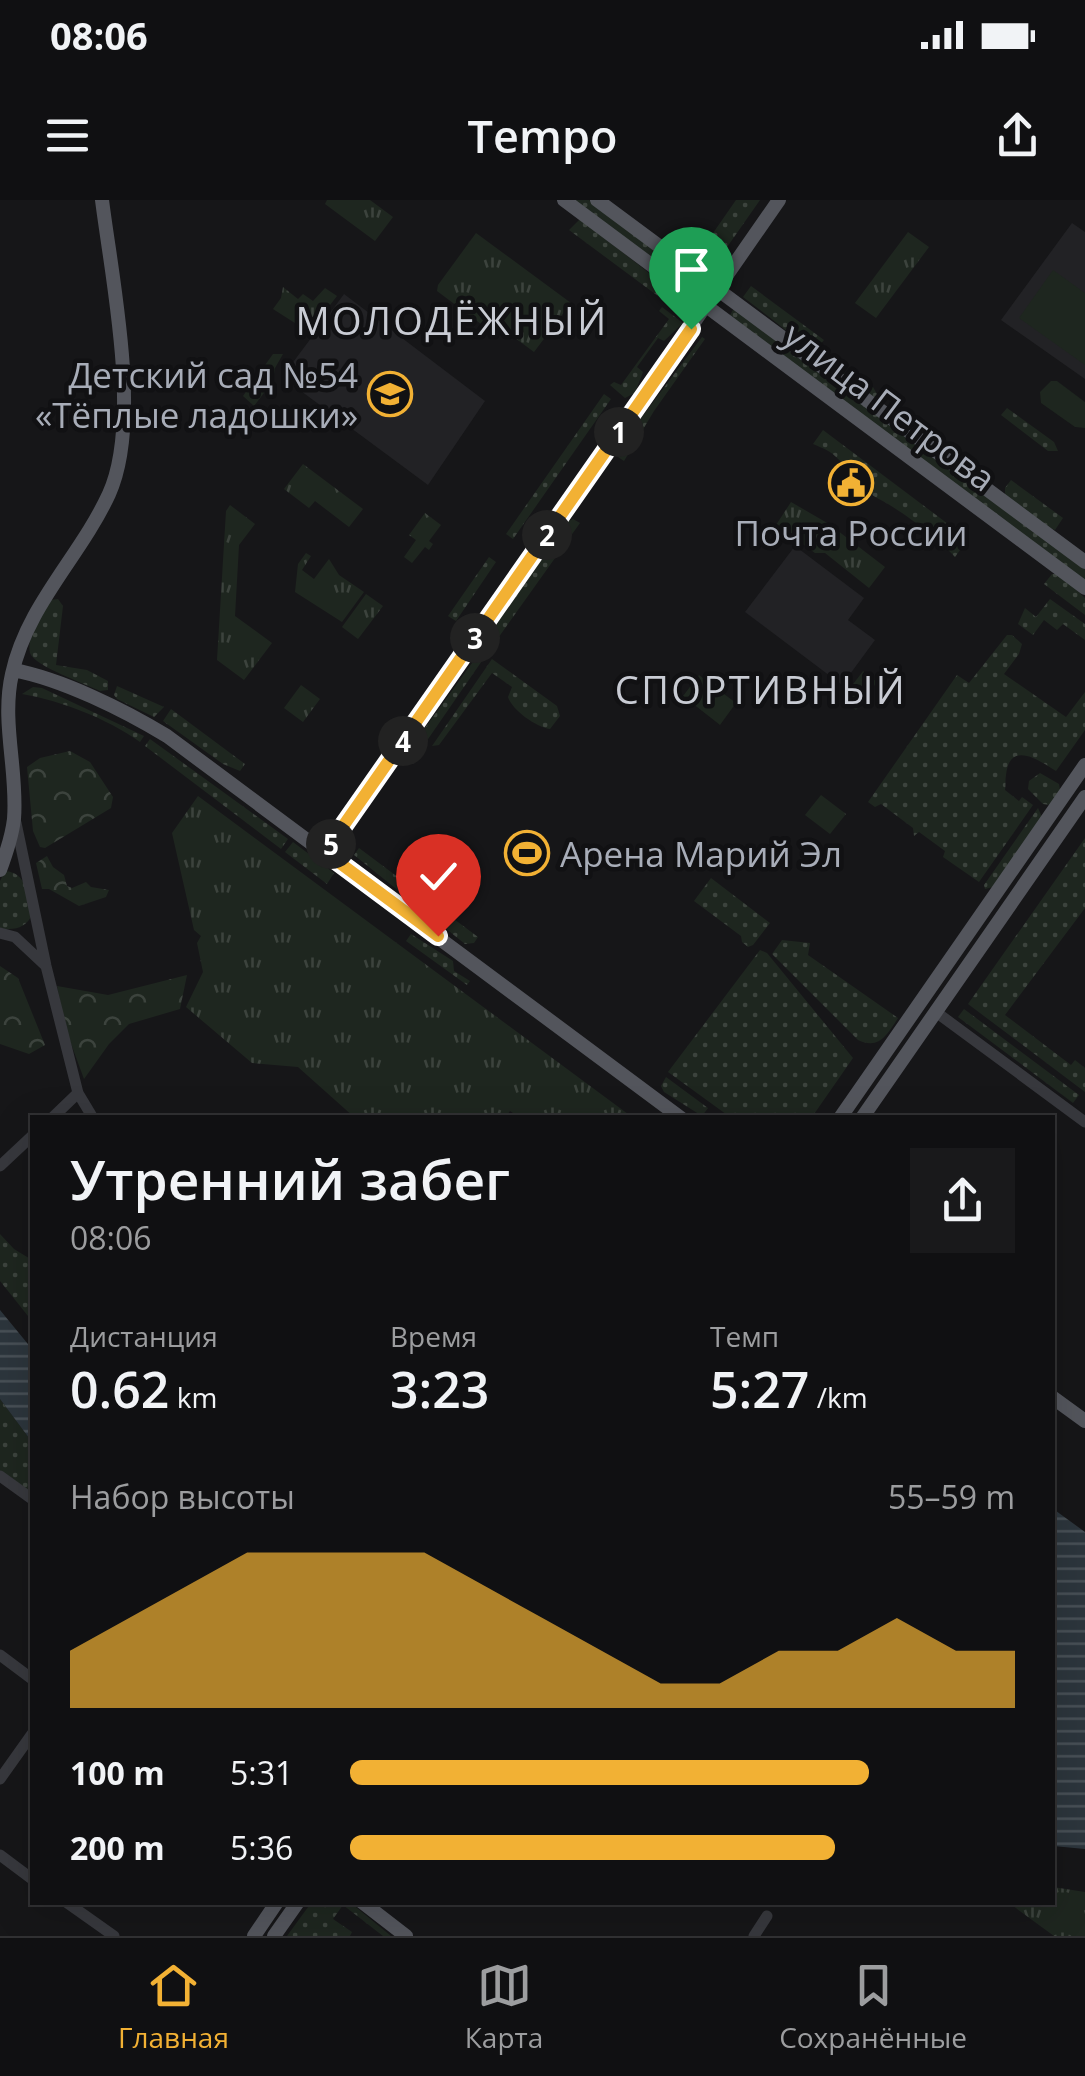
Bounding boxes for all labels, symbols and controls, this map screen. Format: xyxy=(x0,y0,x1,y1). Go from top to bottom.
text: 08:06 xyxy=(50,9,148,61)
text: Tempo xyxy=(468,105,617,166)
icon: menu xyxy=(40,108,95,163)
icon: share xyxy=(990,108,1045,163)
pin xyxy=(649,227,734,330)
icon: arrive xyxy=(664,242,719,297)
district label: МОЛОДЁЖНЫЙ xyxy=(295,294,609,346)
street label: улица Петрова xyxy=(774,311,1006,501)
place label: Детский сад №54 «Тёплые ладошки» xyxy=(35,351,358,438)
school or university icon: Детский сад №54 «Тёплые ладошки» xyxy=(367,371,413,417)
pin: 1 xyxy=(594,407,644,457)
text: 1 xyxy=(611,413,627,451)
public building icon: Почта России xyxy=(828,460,874,506)
place label: Почта России xyxy=(735,509,967,556)
pin: 2 xyxy=(522,510,572,560)
text: 2 xyxy=(539,516,555,554)
pin: 3 xyxy=(450,613,500,663)
text: 3 xyxy=(467,619,483,657)
district label: СПОРТИВНЫЙ xyxy=(615,663,907,715)
pin: 4 xyxy=(378,716,428,766)
text: 4 xyxy=(395,722,411,760)
pin: 5 xyxy=(306,819,356,869)
text: 5 xyxy=(323,825,339,863)
sports icon: Арена Марий Эл xyxy=(504,830,550,876)
place label: Арена Марий Эл xyxy=(560,830,842,877)
pin xyxy=(396,834,481,937)
icon: check xyxy=(411,849,466,904)
text: Утренний забег xyxy=(70,1141,510,1216)
button: share xyxy=(910,1148,1015,1253)
text: 08:06 xyxy=(70,1216,152,1259)
text: Дистанция xyxy=(70,1317,218,1355)
text: Время xyxy=(390,1317,477,1355)
text: Темп xyxy=(710,1317,779,1355)
text: 0.62 xyxy=(70,1355,169,1423)
text: 3:23 xyxy=(390,1355,489,1423)
text: 5:27 xyxy=(710,1355,809,1423)
text: km xyxy=(169,1378,217,1416)
text: /km xyxy=(809,1378,868,1416)
text: Набор высоты xyxy=(70,1475,295,1518)
text: 55–59 m xyxy=(888,1475,1015,1518)
text: 100 m xyxy=(70,1751,165,1794)
text: 5:31 xyxy=(230,1751,293,1794)
text: 200 m xyxy=(70,1826,165,1869)
text: 5:36 xyxy=(230,1826,293,1869)
tab: Главная xyxy=(118,1958,229,2056)
tab: Карта xyxy=(465,1958,543,2056)
tab: Сохранённые xyxy=(779,1958,967,2056)

